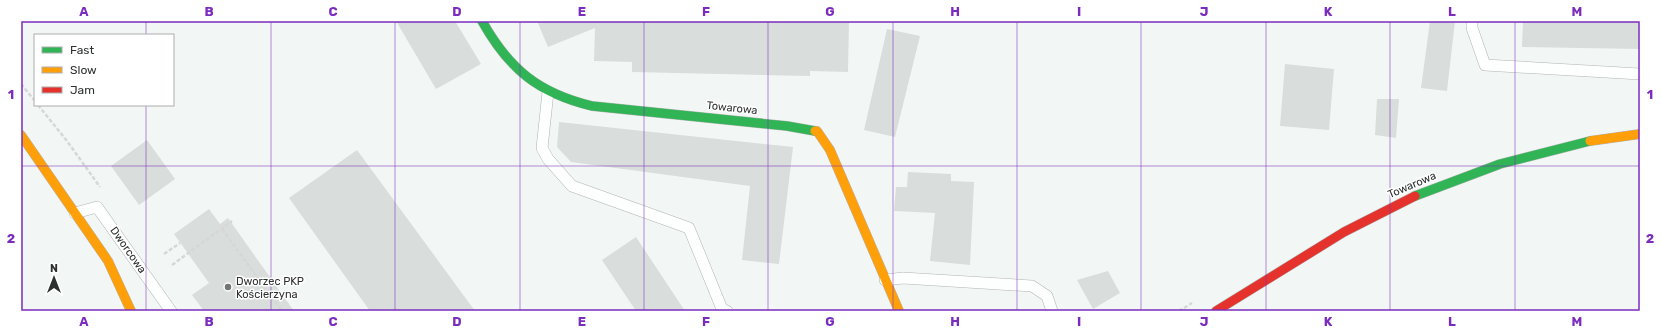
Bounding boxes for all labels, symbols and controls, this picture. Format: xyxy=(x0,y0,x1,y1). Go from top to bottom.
text: A xyxy=(79,4,89,19)
text: B xyxy=(204,4,214,19)
text: C xyxy=(328,4,338,19)
text: D xyxy=(452,4,462,19)
text: E xyxy=(578,4,586,19)
text: F xyxy=(702,4,710,19)
text: G xyxy=(825,4,835,19)
text: H xyxy=(950,4,960,19)
text: I xyxy=(1077,4,1081,19)
text: J xyxy=(1200,4,1208,19)
text: K xyxy=(1324,4,1333,19)
text: L xyxy=(1448,4,1456,19)
text: M xyxy=(1572,4,1582,19)
legend xyxy=(34,34,174,106)
text: Fast xyxy=(70,43,94,57)
text: Slow xyxy=(70,63,97,77)
text: Jam xyxy=(70,83,95,97)
text: 1 xyxy=(8,87,14,102)
text: 1 xyxy=(1647,87,1653,102)
street label: Towarowa xyxy=(706,99,758,117)
street label: Towarowa xyxy=(1386,169,1438,201)
street label: Dworcowa xyxy=(107,224,149,276)
text: 2 xyxy=(7,231,15,246)
text: 2 xyxy=(1646,231,1654,246)
north arrow xyxy=(34,258,74,298)
text: N xyxy=(50,262,58,275)
place label: Dworzec PKP Kościerzyna xyxy=(236,275,304,301)
marker: Dworzec PKP Kościerzyna xyxy=(223,282,233,292)
text: A xyxy=(79,314,89,329)
text: B xyxy=(204,314,214,329)
text: C xyxy=(328,314,338,329)
text: D xyxy=(452,314,462,329)
text: E xyxy=(578,314,586,329)
text: F xyxy=(702,314,710,329)
text: G xyxy=(825,314,835,329)
text: H xyxy=(950,314,960,329)
text: I xyxy=(1077,314,1081,329)
text: J xyxy=(1200,314,1208,329)
text: K xyxy=(1324,314,1333,329)
text: L xyxy=(1448,314,1456,329)
text: M xyxy=(1572,314,1582,329)

